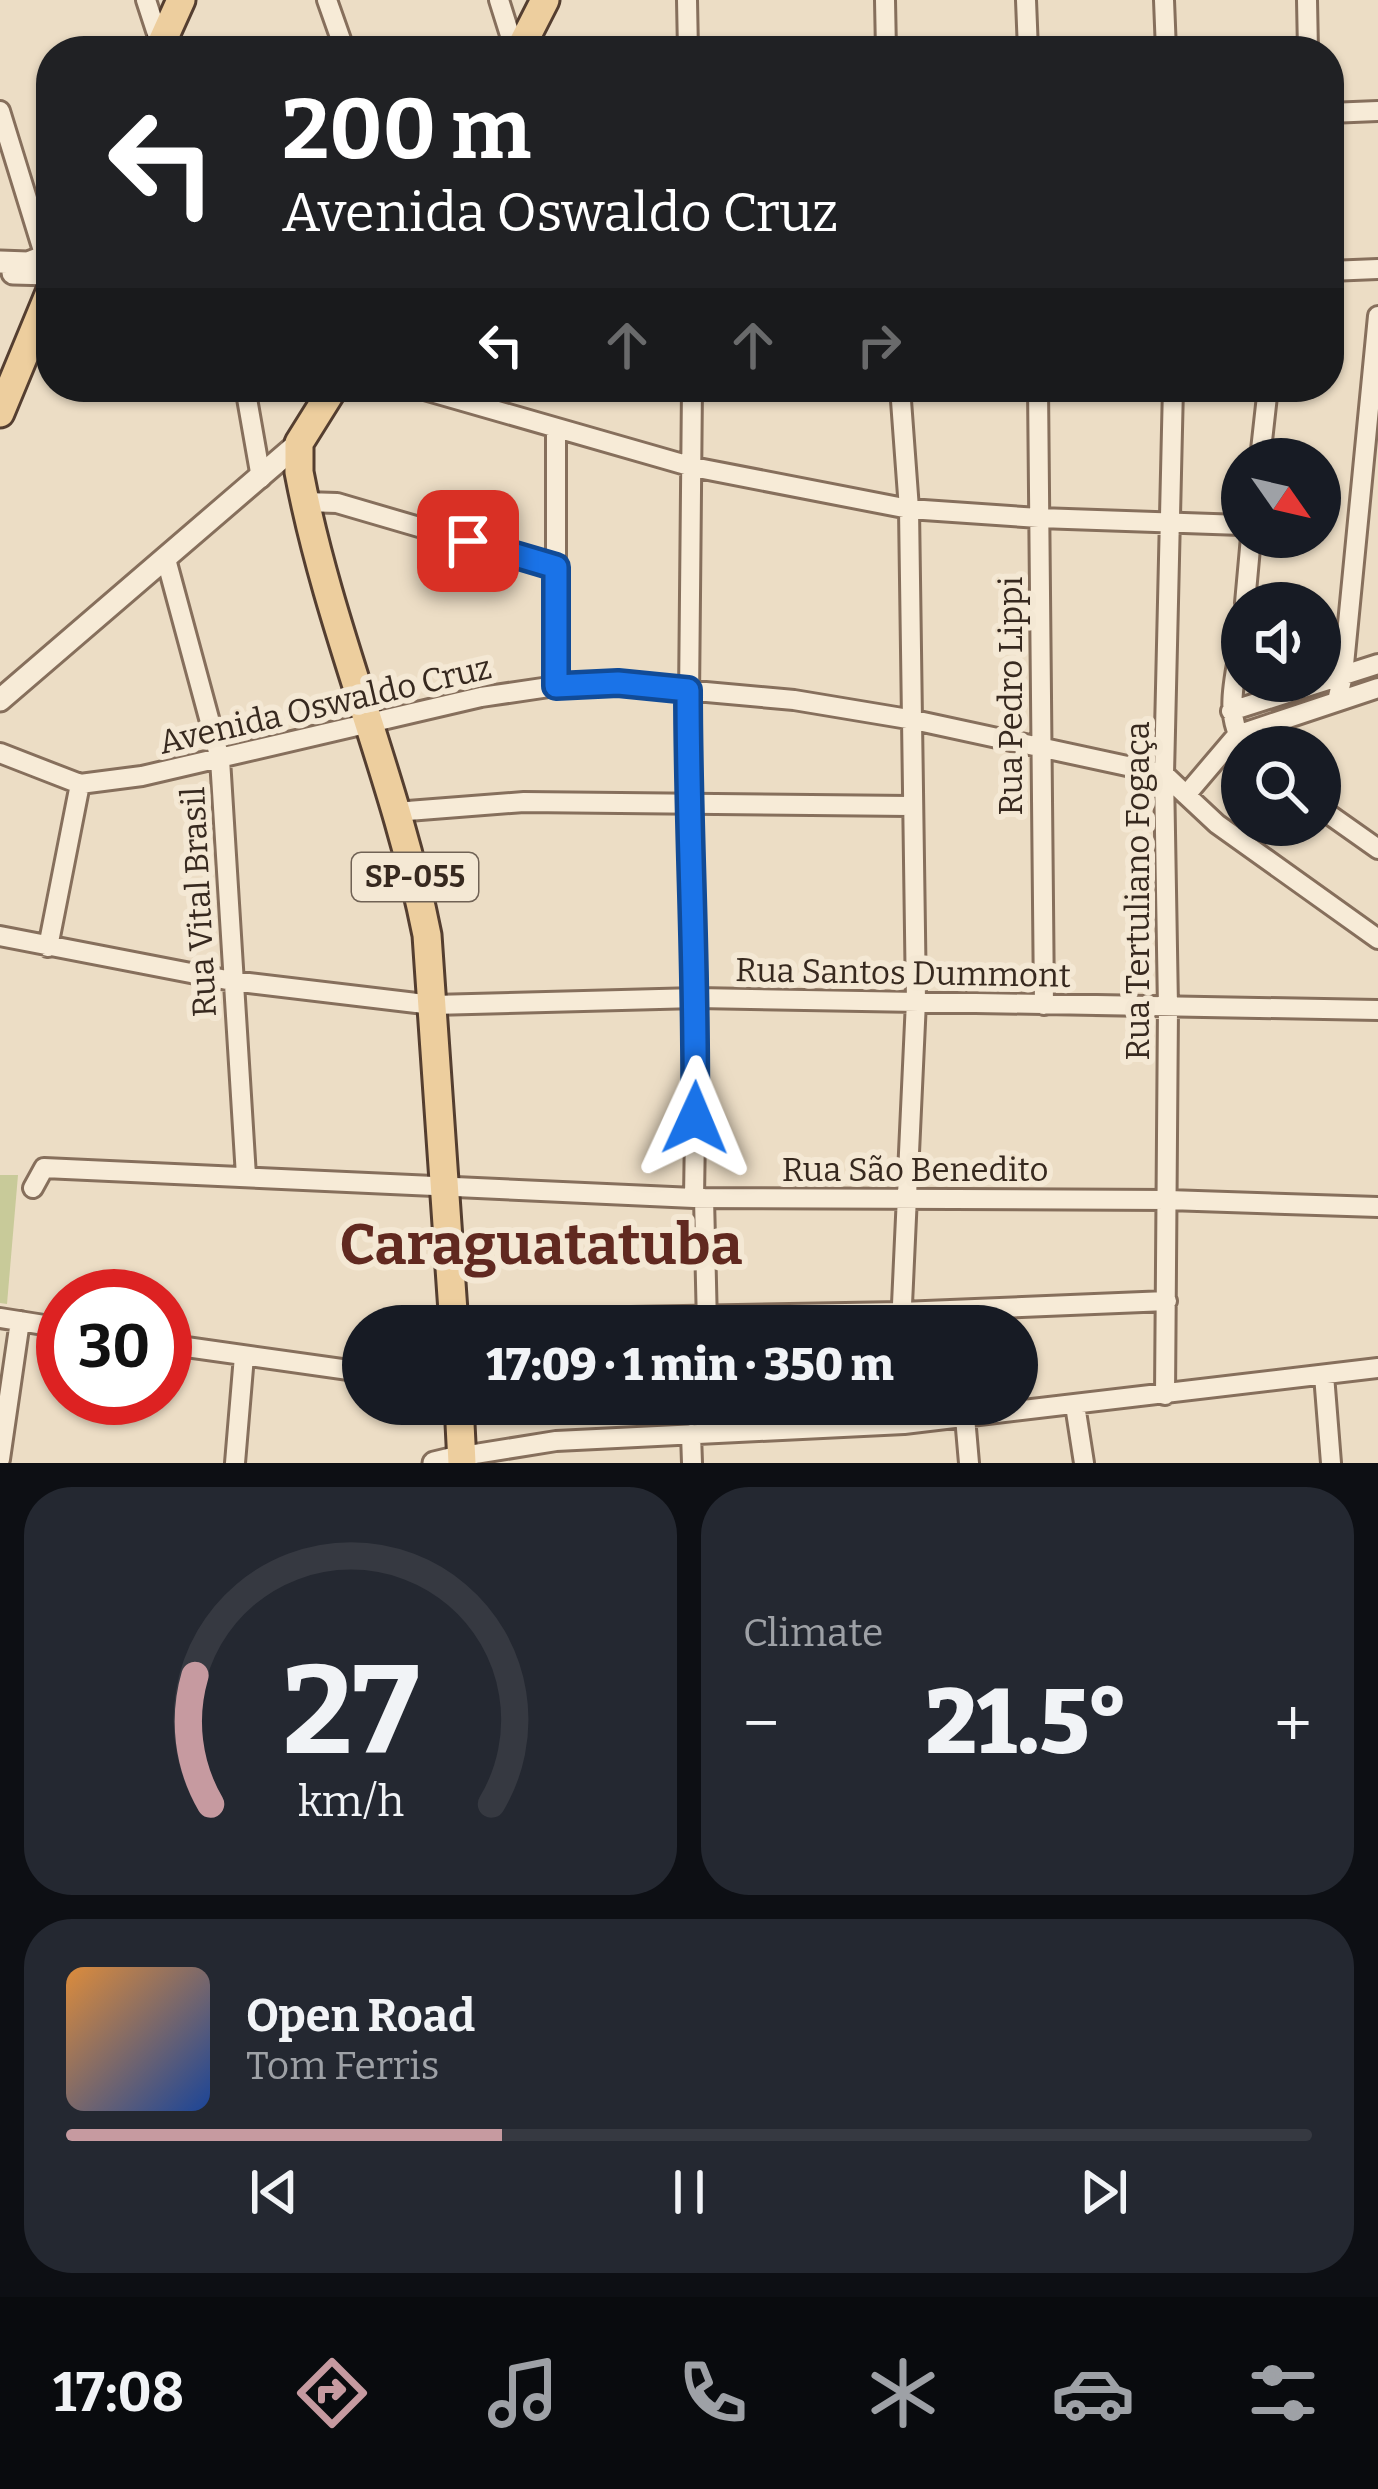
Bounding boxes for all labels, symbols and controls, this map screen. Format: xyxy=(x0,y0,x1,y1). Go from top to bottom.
text: 200 m xyxy=(282,79,531,180)
icon: left xyxy=(84,84,240,240)
text: Avenida Oswaldo Cruz xyxy=(282,181,838,245)
icon: left xyxy=(468,312,534,378)
icon: ahead xyxy=(594,312,660,378)
icon: ahead xyxy=(720,312,786,378)
icon: right xyxy=(846,312,912,378)
north arrow xyxy=(1221,438,1341,558)
map controls xyxy=(1221,438,1341,846)
pin xyxy=(417,490,519,592)
icon: arrive xyxy=(435,508,501,574)
street label: Rua Pedro Lippi xyxy=(991,576,1031,816)
button: sound xyxy=(1221,582,1341,702)
street label: Avenida Oswaldo Cruz xyxy=(155,647,495,763)
street label: Rua Tertuliano Fogaça xyxy=(1118,722,1158,1060)
button: search xyxy=(1221,726,1341,846)
street label: Rua Vital Brasil xyxy=(173,786,225,1018)
road number: SP-055 xyxy=(352,853,478,901)
street label: Rua Santos Dummont xyxy=(735,950,1071,996)
position arrow xyxy=(632,1055,758,1181)
street label: Rua São Benedito xyxy=(782,1150,1048,1190)
district label: Caraguatatuba xyxy=(340,1211,742,1279)
speed limit sign: 30 xyxy=(36,1269,192,1425)
text: 17:09 · 1 min · 350 m xyxy=(486,1338,894,1392)
text: Climate xyxy=(743,1610,883,1656)
text: 27 xyxy=(282,1636,419,1786)
text: 21.5° xyxy=(925,1669,1128,1777)
text: − xyxy=(743,1684,779,1763)
text: + xyxy=(1274,1684,1312,1763)
text: km/h xyxy=(297,1776,404,1827)
text: Open Road xyxy=(246,1989,475,2043)
text: Tom Ferris xyxy=(246,2043,439,2089)
icon: previous xyxy=(241,2159,307,2225)
icon: pause xyxy=(656,2159,722,2225)
icon: next xyxy=(1071,2159,1137,2225)
icon: directions xyxy=(290,2351,374,2435)
icon: music xyxy=(481,2351,565,2435)
icon: phone xyxy=(671,2351,755,2435)
icon: climate xyxy=(861,2351,945,2435)
icon: car xyxy=(1051,2351,1135,2435)
icon: filters xyxy=(1241,2351,1325,2435)
text: 17:08 xyxy=(53,2361,184,2425)

